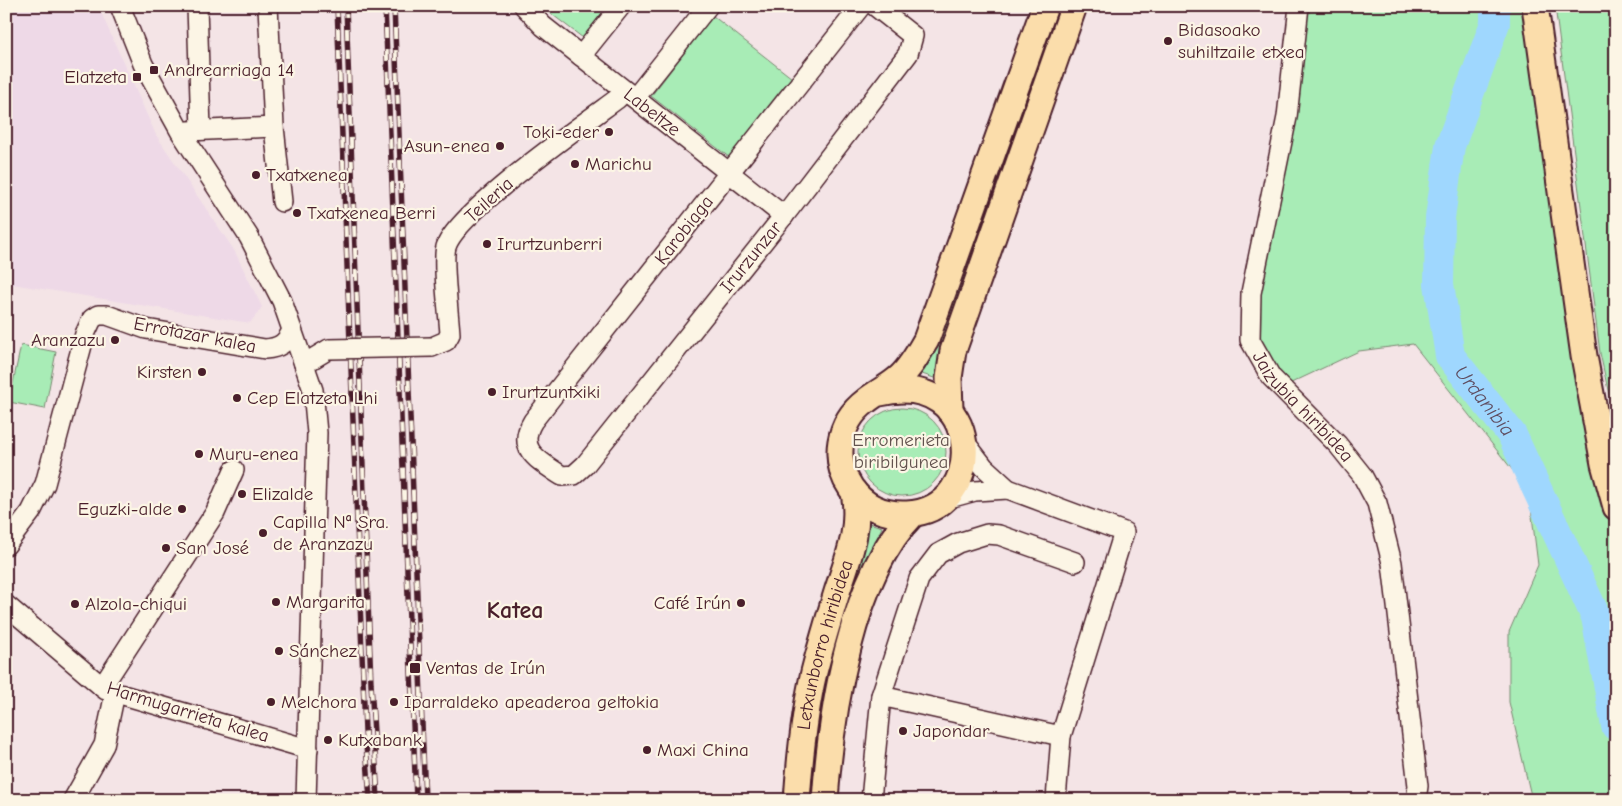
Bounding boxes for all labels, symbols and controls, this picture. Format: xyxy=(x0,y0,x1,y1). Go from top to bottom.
place label: Bidasoako suhiltzaile etxea xyxy=(1178,19,1305,63)
marker: Bidasoako suhiltzaile etxea xyxy=(1162,35,1174,47)
place label: Andrearriaga 14 xyxy=(164,59,294,81)
marker: Andrearriaga 14 xyxy=(148,64,160,76)
place label: Elatzeta xyxy=(64,66,127,88)
marker: Elatzeta xyxy=(131,71,143,83)
street label: Labeltze xyxy=(619,83,685,141)
place label: Toki-eder xyxy=(523,121,599,143)
marker: Toki-eder xyxy=(603,126,615,138)
place label: Asun-enea xyxy=(404,135,490,157)
marker: Asun-enea xyxy=(494,140,506,152)
place label: Marichu xyxy=(585,153,652,175)
marker: Marichu xyxy=(569,158,581,170)
place label: Txatxenea xyxy=(266,164,348,186)
marker: Txatxenea xyxy=(250,169,262,181)
street label: Teileria xyxy=(460,173,518,227)
street label: Karobiaga xyxy=(650,191,718,269)
place label: Txatxenea Berri xyxy=(307,202,436,224)
marker: Txatxenea Berri xyxy=(291,207,303,219)
street label: Irurzunzar xyxy=(715,216,787,297)
place label: Irurtzunberri xyxy=(497,233,602,255)
marker: Irurtzunberri xyxy=(481,238,493,250)
street label: Errotazar kalea xyxy=(132,312,258,358)
place label: Aranzazu xyxy=(31,329,105,351)
marker: Aranzazu xyxy=(109,334,121,346)
street label: Jaizubia hiribidea xyxy=(1248,347,1358,466)
place label: Kirsten xyxy=(137,361,192,383)
water label: Urdanibia xyxy=(1450,361,1520,440)
marker: Kirsten xyxy=(196,366,208,378)
place label: Irurtzuntxiki xyxy=(502,381,600,403)
marker: Irurtzuntxiki xyxy=(486,386,498,398)
place label: Cep Elatzeta Lhi xyxy=(247,387,378,409)
marker: Cep Elatzeta Lhi xyxy=(231,392,243,404)
park label: Erromerieta biribilgunea xyxy=(852,429,950,473)
place label: Muru-enea xyxy=(209,443,299,465)
marker: Muru-enea xyxy=(193,448,205,460)
place label: Elizalde xyxy=(252,483,313,505)
marker: Elizalde xyxy=(236,488,248,500)
place label: Eguzki-alde xyxy=(78,498,172,520)
marker: Eguzki-alde xyxy=(176,503,188,515)
place label: Capilla Nª Sra. de Aranzazu xyxy=(273,511,388,555)
marker: Capilla Nª Sra. de Aranzazu xyxy=(257,527,269,539)
place label: San José xyxy=(176,537,249,559)
marker: San José xyxy=(160,542,172,554)
street label: Letxunborro hiribidea xyxy=(793,557,858,731)
place label: Margarita xyxy=(286,591,365,613)
place label: Café Irún xyxy=(654,592,731,614)
place label: Alzola-chiqui xyxy=(85,593,187,615)
marker: Margarita xyxy=(270,596,282,608)
district label: Katea xyxy=(487,596,543,624)
marker: Café Irún xyxy=(735,597,747,609)
marker: Alzola-chiqui xyxy=(69,598,81,610)
place label: Sánchez xyxy=(289,640,357,662)
marker: Sánchez xyxy=(273,645,285,657)
place label: Ventas de Irún xyxy=(426,657,545,679)
marker: Ventas de Irún xyxy=(408,661,422,675)
street label: Harmugarrieta kalea xyxy=(104,677,272,747)
place label: Melchora xyxy=(281,691,357,713)
place label: Iparraldeko apeaderoa geltokia xyxy=(404,691,659,713)
marker: Melchora xyxy=(265,696,277,708)
marker: Iparraldeko apeaderoa geltokia xyxy=(388,696,400,708)
place label: Japondar xyxy=(913,720,990,742)
marker: Japondar xyxy=(897,725,909,737)
place label: Kutxabank xyxy=(338,729,423,751)
marker: Kutxabank xyxy=(322,734,334,746)
place label: Maxi China xyxy=(657,739,749,761)
marker: Maxi China xyxy=(641,744,653,756)

